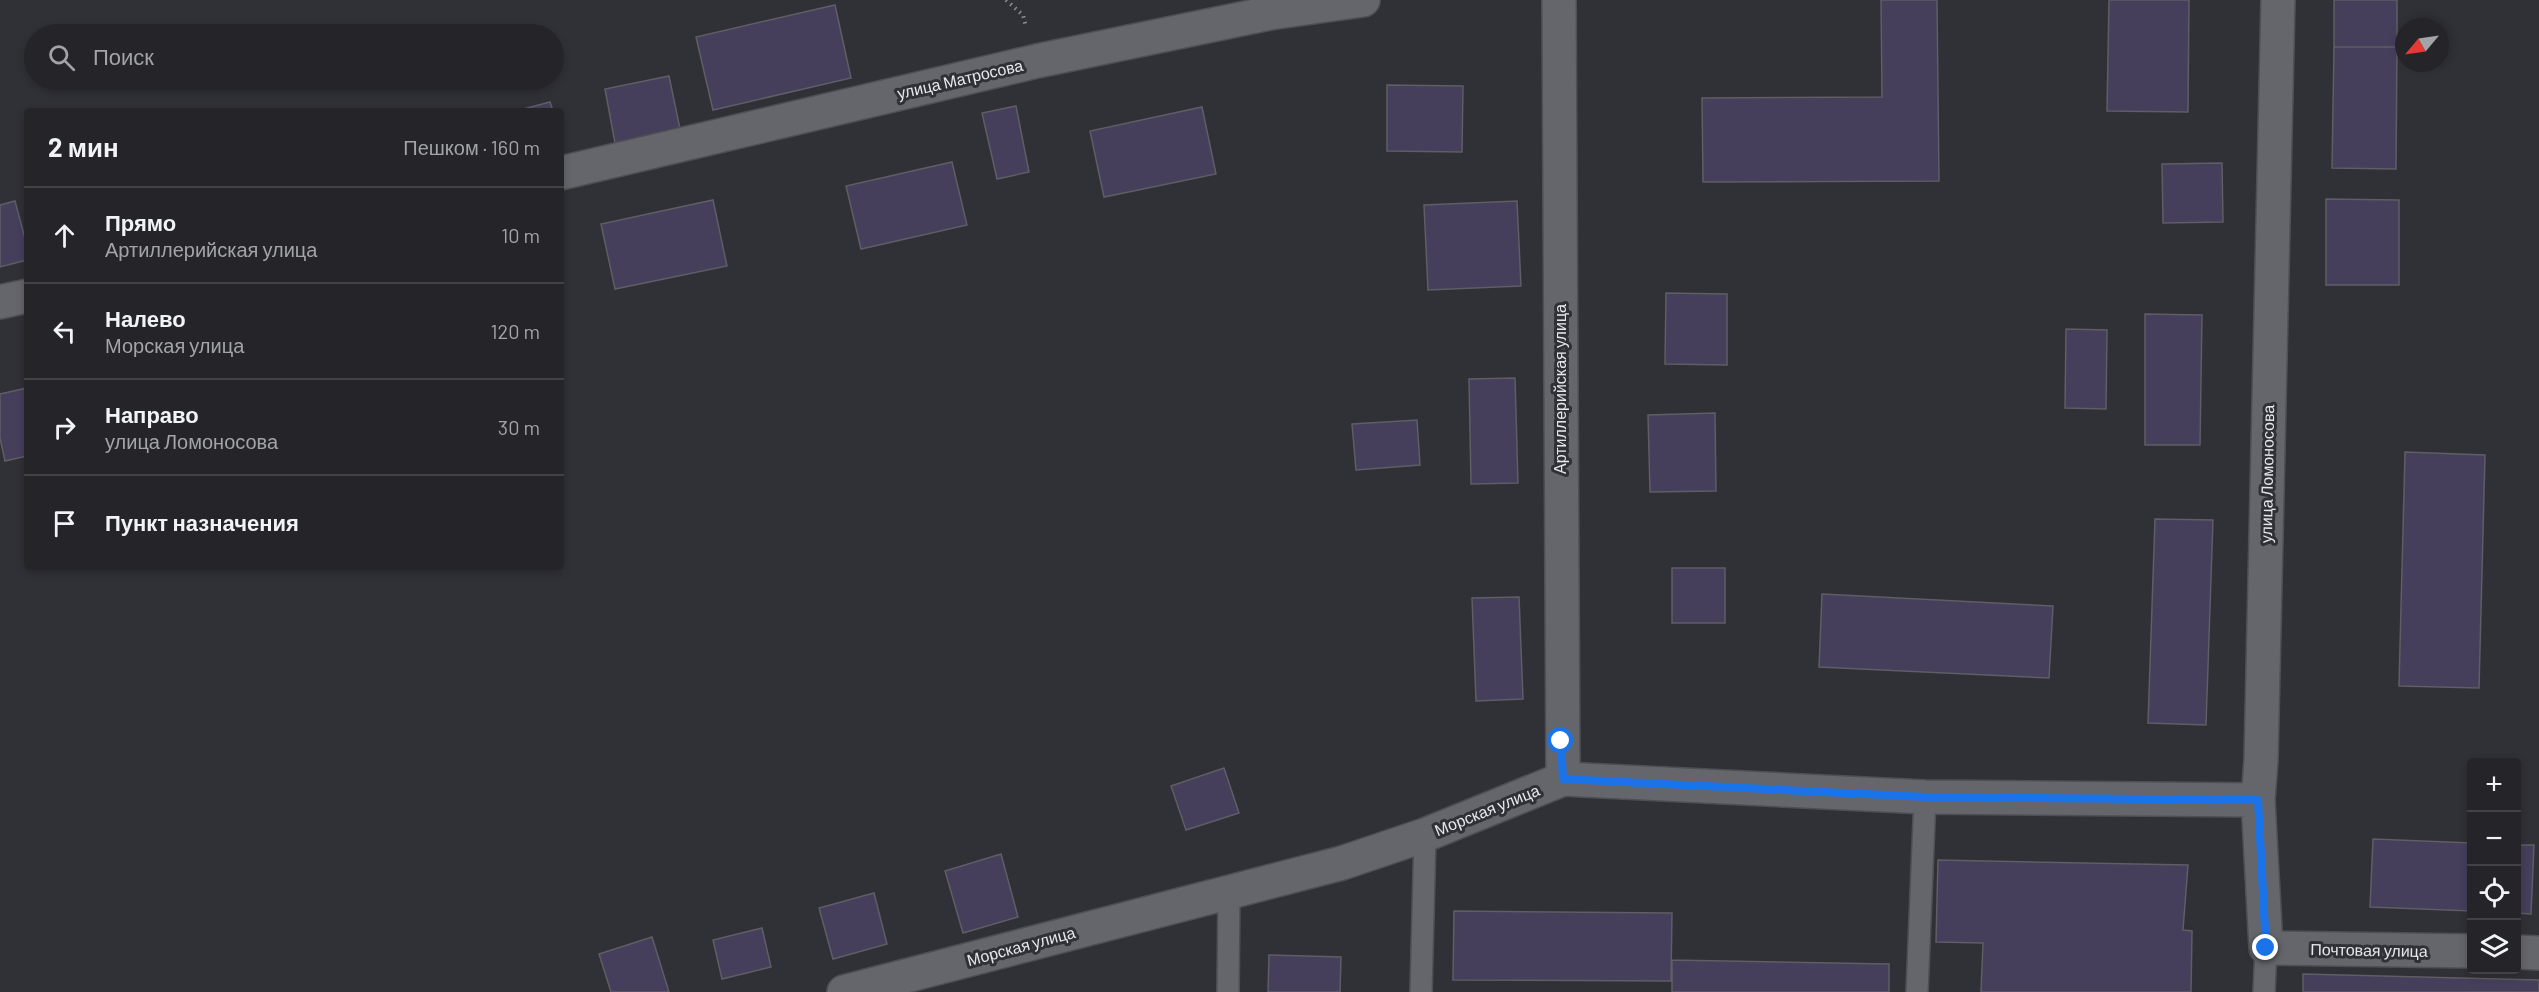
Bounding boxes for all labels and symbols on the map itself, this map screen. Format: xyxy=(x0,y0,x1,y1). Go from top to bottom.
north arrow xyxy=(2395,18,2449,72)
street label: улица Матросова xyxy=(895,55,1025,102)
street label: Артиллерийская улица xyxy=(1550,304,1569,474)
street label: улица Ломоносова xyxy=(2256,404,2277,543)
route start xyxy=(1547,727,1573,753)
street label: Морская улица xyxy=(1432,780,1542,839)
street label: Морская улица xyxy=(965,922,1077,969)
route end xyxy=(2252,934,2278,960)
street label: Почтовая улица xyxy=(2310,939,2428,960)

